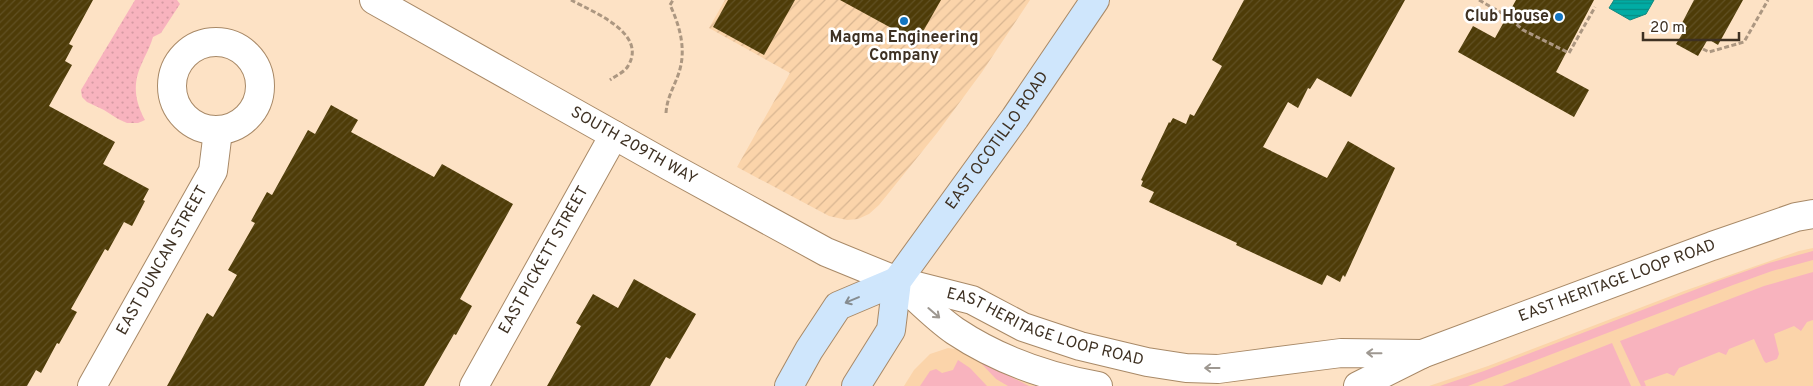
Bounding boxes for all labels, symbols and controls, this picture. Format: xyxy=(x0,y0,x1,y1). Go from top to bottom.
place label: Club House xyxy=(1465,7,1549,27)
scale bar xyxy=(1643,10,1739,42)
marker: Club House xyxy=(1553,11,1565,23)
marker: Magma Engineering Company xyxy=(898,15,910,27)
text: 20 m xyxy=(1650,19,1685,38)
place label: Magma Engineering Company xyxy=(830,28,979,66)
street label: EAST OCOTILLO ROAD xyxy=(942,68,1053,214)
street label: SOUTH 209TH WAY xyxy=(567,103,701,189)
street label: EAST DUNCAN STREET xyxy=(113,182,213,339)
street label: EAST PICKETT STREET xyxy=(495,183,593,338)
street label: EAST HERITAGE LOOP ROAD xyxy=(1516,235,1719,327)
street label: EAST HERITAGE LOOP ROAD xyxy=(944,284,1146,371)
one-way arrow xyxy=(845,296,860,305)
one-way arrow xyxy=(927,307,940,319)
one-way arrow xyxy=(1366,348,1382,358)
one-way arrow xyxy=(1204,363,1220,373)

